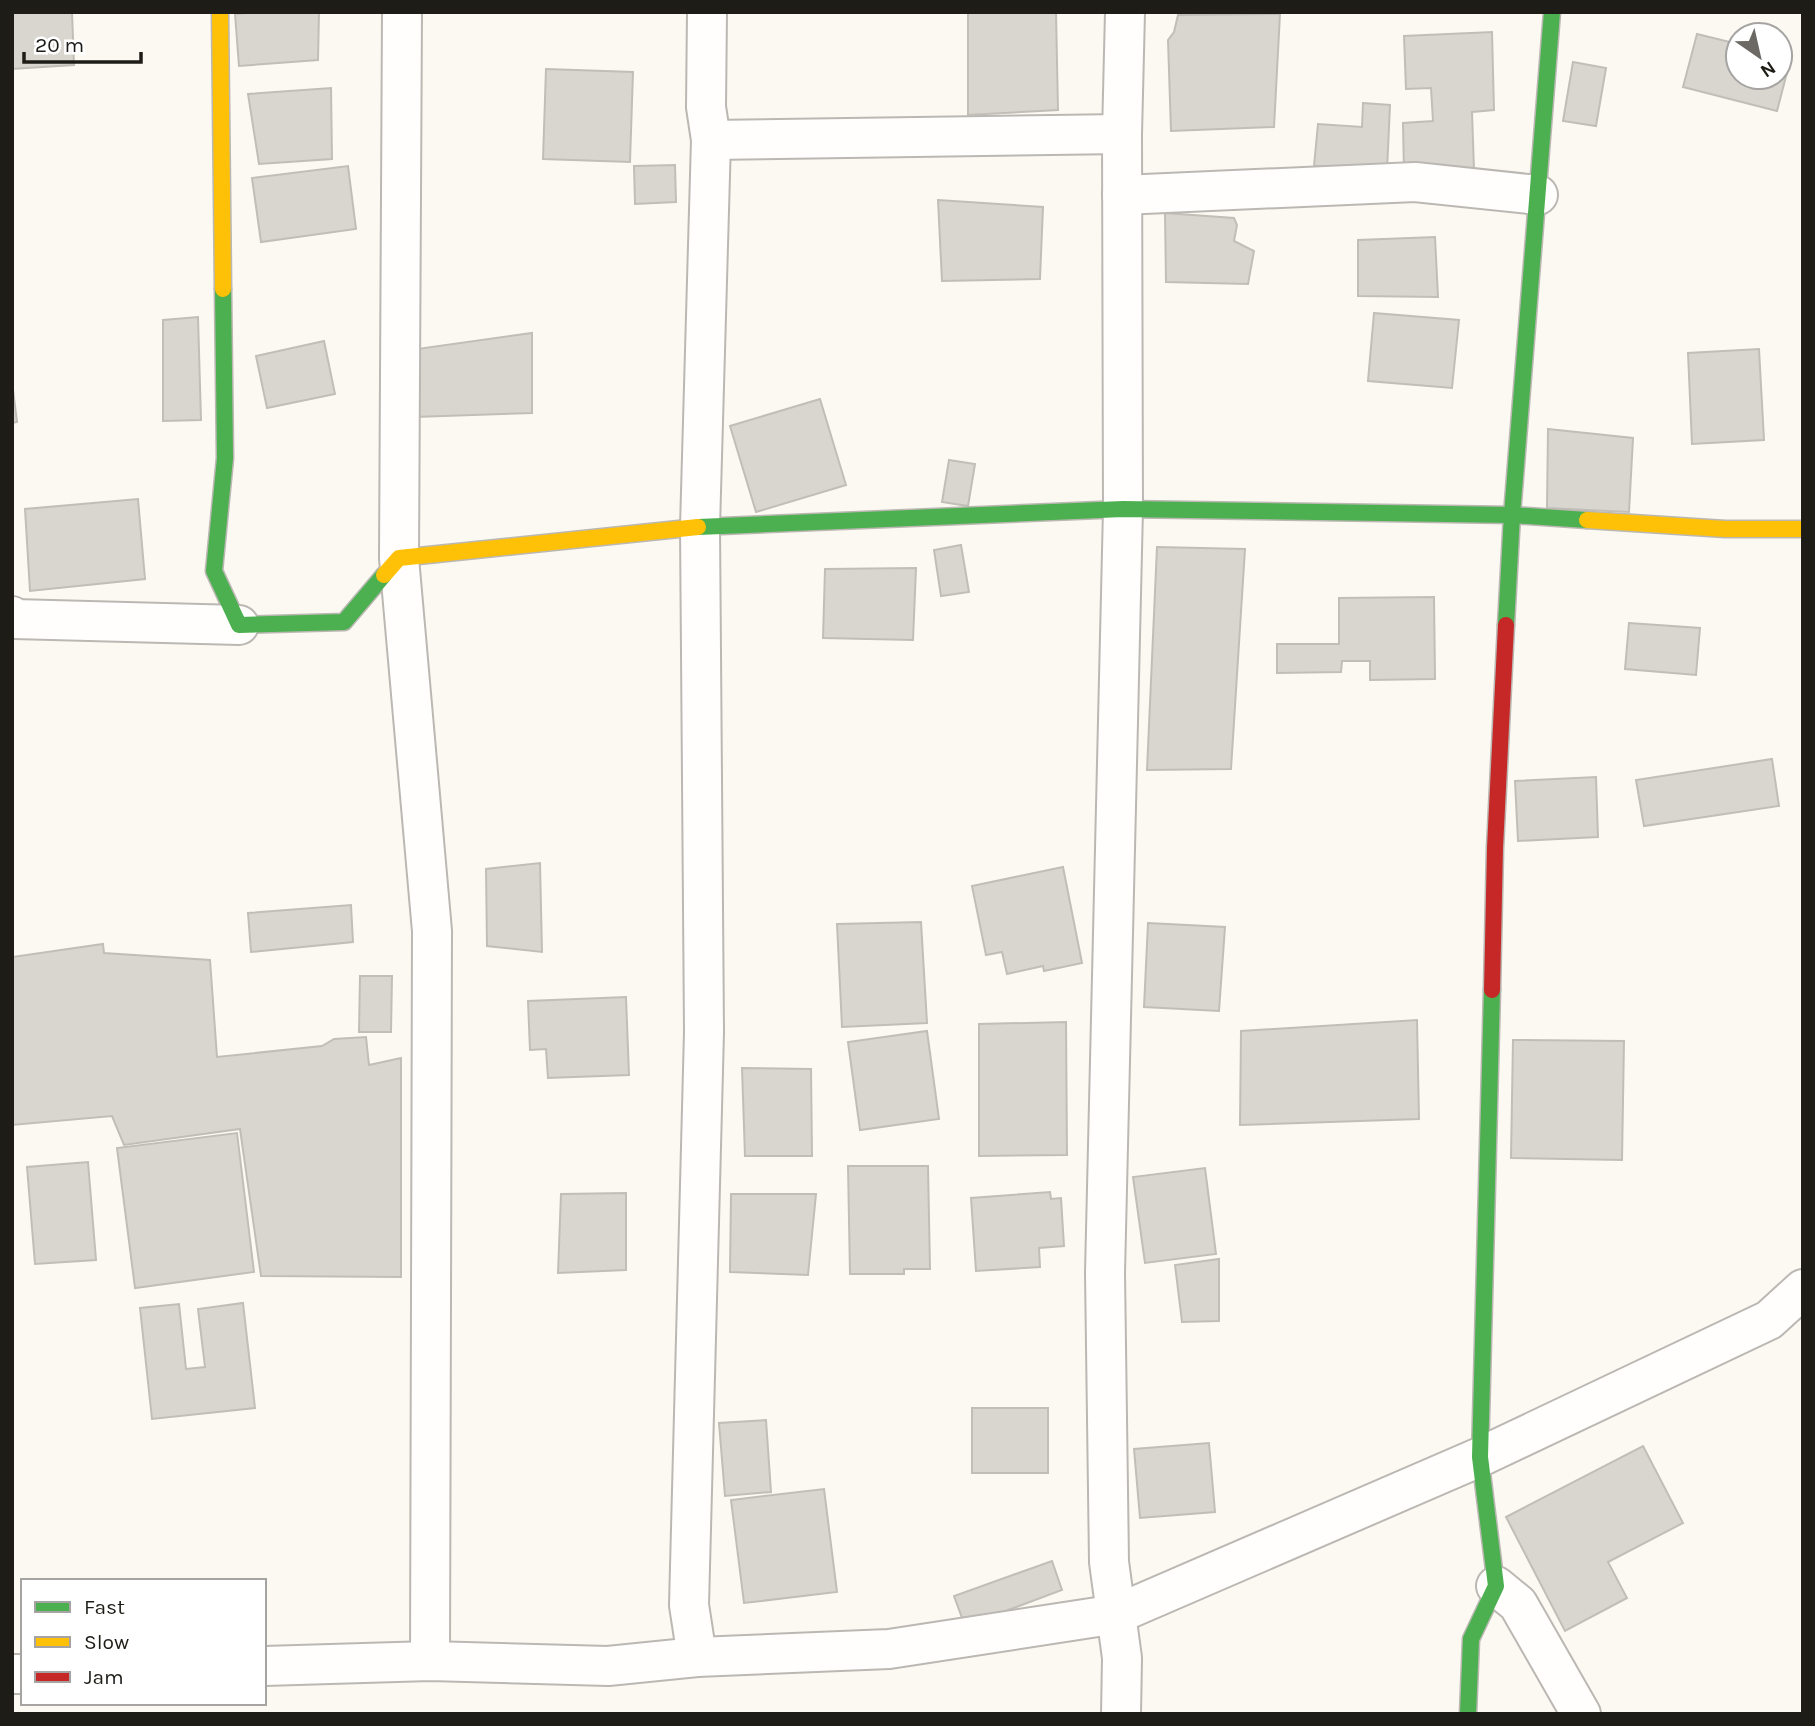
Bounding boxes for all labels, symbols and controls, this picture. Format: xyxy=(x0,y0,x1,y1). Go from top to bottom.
scale bar xyxy=(24,21,142,65)
north arrow xyxy=(1724,21,1794,91)
text: 20 m xyxy=(35,33,84,57)
text: N xyxy=(1756,56,1780,82)
legend xyxy=(21,1579,266,1705)
text: Fast xyxy=(84,1595,125,1619)
text: Slow xyxy=(84,1630,129,1654)
text: Jam xyxy=(84,1665,124,1689)

